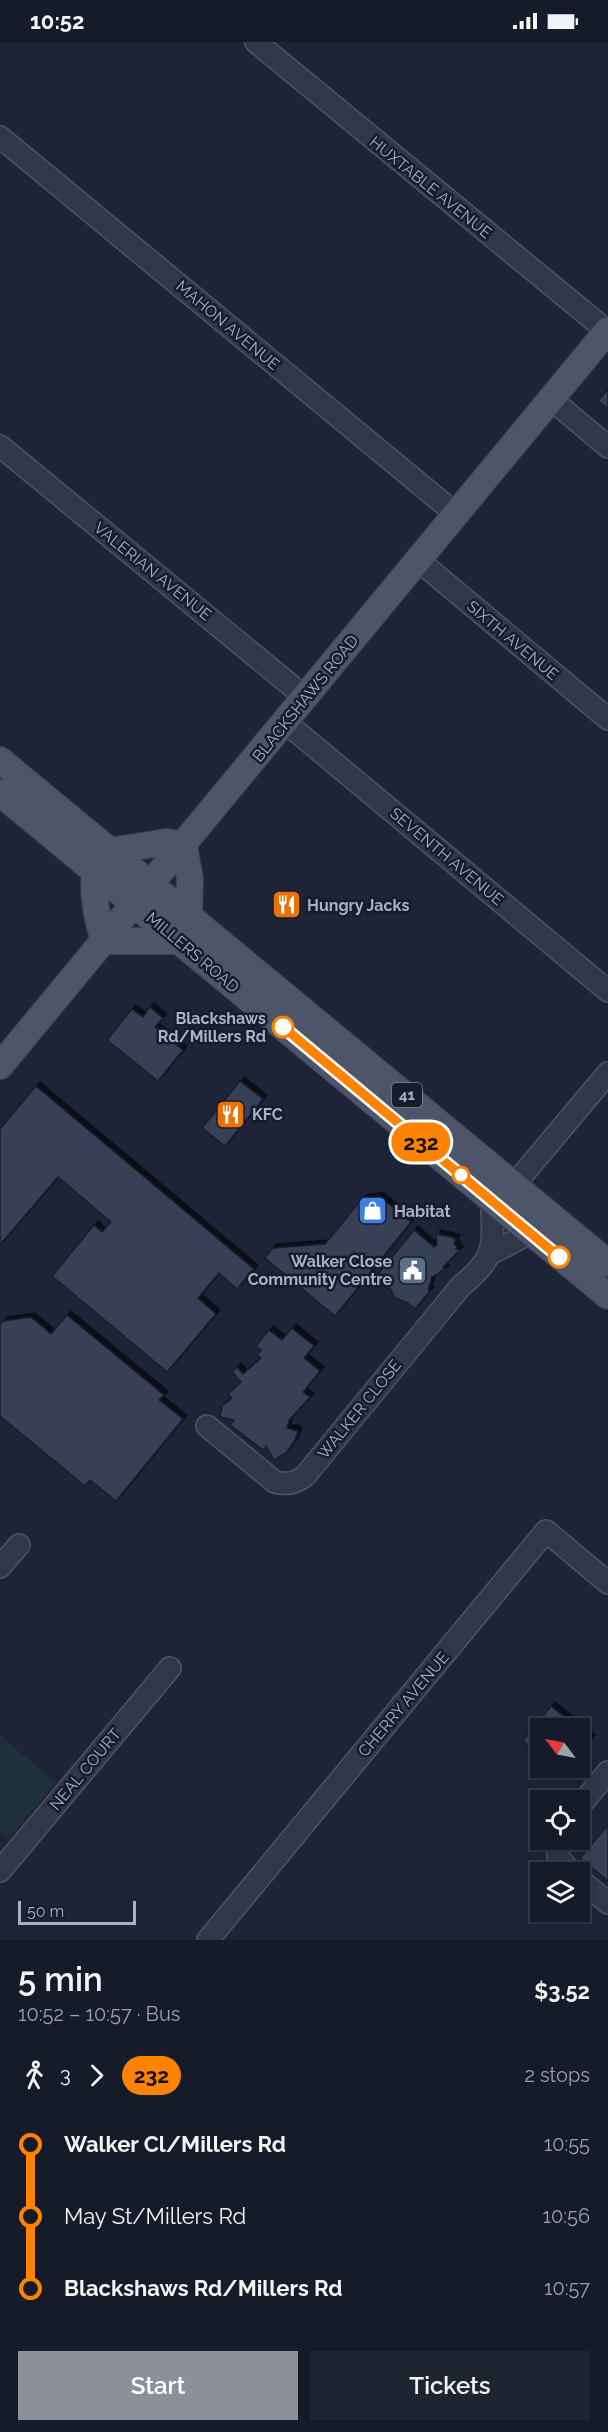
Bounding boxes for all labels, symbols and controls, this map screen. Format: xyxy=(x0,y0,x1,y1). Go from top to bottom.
text: 10:52 xyxy=(30,8,84,34)
street label: HUXTABLE AVENUE xyxy=(366,132,496,243)
street label: MAHON AVENUE xyxy=(172,277,283,374)
street label: VALERIAN AVENUE xyxy=(90,518,215,625)
street label: SIXTH AVENUE xyxy=(463,597,562,684)
street label: BLACKSHAWS ROAD xyxy=(248,631,362,766)
street label: SEVENTH AVENUE xyxy=(386,803,507,910)
restaurant icon: Hungry Jacks xyxy=(270,889,302,921)
place label: Hungry Jacks xyxy=(307,896,409,915)
street label: MILLERS ROAD xyxy=(143,908,243,997)
place label: Blackshaws Rd/Millers Rd xyxy=(158,1009,266,1046)
marker: Blackshaws Rd/Millers Rd xyxy=(272,1016,294,1038)
road number: 41 xyxy=(392,1083,422,1107)
restaurant icon: KFC xyxy=(215,1098,247,1130)
place label: KFC xyxy=(252,1105,283,1124)
line badge: 232 xyxy=(386,1122,456,1162)
text: 232 xyxy=(403,1130,439,1155)
unlabelled marker xyxy=(452,1166,470,1184)
shop icon: Habitat xyxy=(357,1195,389,1227)
place label: Habitat xyxy=(394,1202,451,1221)
unlabelled marker xyxy=(548,1246,570,1268)
place label: Walker Close Community Centre xyxy=(248,1252,392,1289)
public building icon: Walker Close Community Centre xyxy=(397,1254,429,1286)
street label: WALKER CLOSE xyxy=(314,1356,405,1463)
street label: CHERRY AVENUE xyxy=(354,1648,453,1761)
north arrow xyxy=(530,1718,590,1778)
map controls xyxy=(530,1718,590,1922)
street label: NEAL COURT xyxy=(46,1724,125,1814)
button: locate xyxy=(530,1790,590,1850)
button: layers xyxy=(530,1862,590,1922)
scale bar xyxy=(18,1898,136,1926)
text: 50 m xyxy=(27,1902,64,1921)
text: 5 min xyxy=(18,1960,103,1999)
text: $3.52 xyxy=(534,1978,590,2004)
text: 10:52 – 10:57 · Bus xyxy=(18,2002,180,2026)
icon: walk xyxy=(18,2059,51,2092)
icon: forward xyxy=(80,2059,113,2092)
text: 3 xyxy=(60,2063,71,2087)
text: 232 xyxy=(134,2063,169,2088)
text: 2 stops xyxy=(524,2063,590,2087)
text: Walker Cl/Millers Rd xyxy=(64,2131,286,2157)
text: 10:55 xyxy=(544,2132,590,2156)
text: May St/Millers Rd xyxy=(64,2203,246,2229)
text: 10:56 xyxy=(542,2204,590,2228)
text: Blackshaws Rd/Millers Rd xyxy=(64,2275,343,2301)
text: 10:57 xyxy=(544,2276,590,2300)
button: Start xyxy=(18,2351,298,2420)
button: Tickets xyxy=(310,2351,590,2420)

